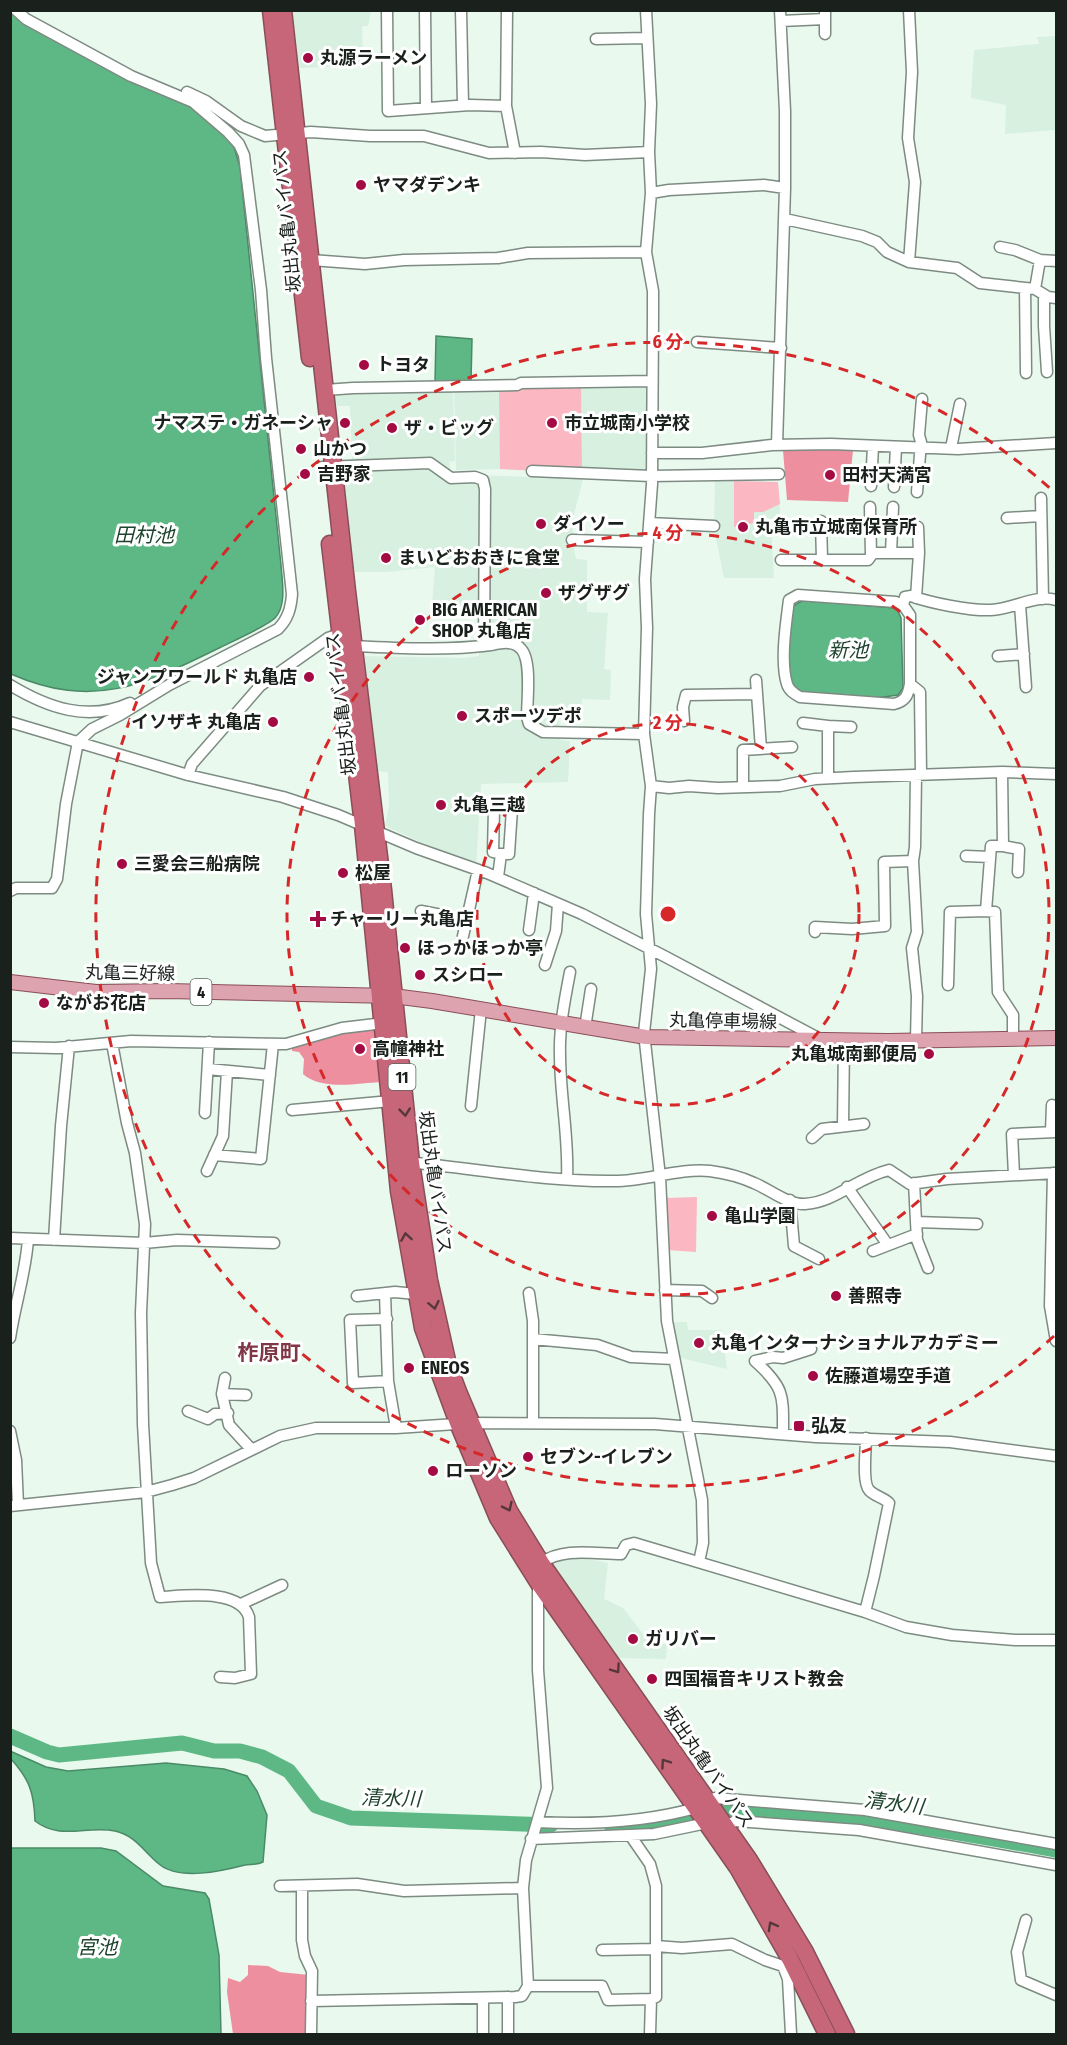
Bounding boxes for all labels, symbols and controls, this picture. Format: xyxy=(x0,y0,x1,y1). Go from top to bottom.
place label: 丸源ラーメン xyxy=(320,47,427,69)
marker: 丸源ラーメン xyxy=(301,51,315,65)
street label: 坂出丸亀バイパス xyxy=(269,148,305,294)
place label: ヤマダデンキ xyxy=(373,174,481,196)
marker: ヤマダデンキ xyxy=(354,178,368,192)
text: 6 分 xyxy=(652,331,684,353)
place label: トヨタ xyxy=(376,354,430,376)
marker: トヨタ xyxy=(357,358,371,372)
place label: ナマステ・ガネーシャ xyxy=(153,412,333,434)
place label: 市立城南小学校 xyxy=(564,412,690,434)
marker: ナマステ・ガネーシャ xyxy=(338,416,352,430)
marker: 市立城南小学校 xyxy=(545,416,559,430)
place label: ザ・ビッグ xyxy=(404,417,494,439)
marker: ザ・ビッグ xyxy=(385,421,399,435)
place label: 山かつ xyxy=(313,438,367,460)
marker: 山かつ xyxy=(294,442,308,456)
place label: 吉野家 xyxy=(317,463,371,485)
place label: 田村天満宮 xyxy=(842,464,932,486)
marker: 吉野家 xyxy=(298,467,312,481)
marker: 田村天満宮 xyxy=(823,468,837,482)
place label: ダイソー xyxy=(553,513,625,535)
place label: 丸亀市立城南保育所 xyxy=(755,516,917,538)
marker: ダイソー xyxy=(534,517,548,531)
marker: 丸亀市立城南保育所 xyxy=(736,520,750,534)
text: 4 分 xyxy=(653,522,684,544)
water label: 田村池 xyxy=(114,523,176,547)
place label: まいどおおきに食堂 xyxy=(398,547,560,569)
marker: まいどおおきに食堂 xyxy=(379,551,393,565)
place label: ザグザグ xyxy=(558,582,630,604)
marker: ザグザグ xyxy=(539,586,553,600)
place label: BIG AMERICAN SHOP 丸亀店 xyxy=(432,599,537,642)
marker: BIG AMERICAN SHOP 丸亀店 xyxy=(413,613,427,627)
street label: 坂出丸亀バイパス xyxy=(321,631,361,777)
water label: 新池 xyxy=(828,638,870,662)
place label: ジャンプワールド 丸亀店 xyxy=(97,666,297,688)
marker: ジャンプワールド 丸亀店 xyxy=(302,670,316,684)
place label: スポーツデポ xyxy=(474,705,582,727)
marker: スポーツデポ xyxy=(455,709,469,723)
place label: イソザキ 丸亀店 xyxy=(131,711,261,733)
text: 2 分 xyxy=(652,712,683,734)
marker: イソザキ 丸亀店 xyxy=(266,715,280,729)
place label: 丸亀三越 xyxy=(453,794,525,816)
marker: 丸亀三越 xyxy=(434,798,448,812)
place label: 三愛会三船病院 xyxy=(134,853,260,875)
marker: 三愛会三船病院 xyxy=(115,857,129,871)
place label: 松屋 xyxy=(355,862,391,884)
marker: 松屋 xyxy=(336,866,350,880)
centre of rings xyxy=(658,904,678,924)
place label: チャーリー丸亀店 xyxy=(330,908,474,930)
marker: チャーリー丸亀店 xyxy=(311,912,325,926)
place label: ほっかほっか亭 xyxy=(417,937,543,959)
marker: ほっかほっか亭 xyxy=(398,941,412,955)
street label: 丸亀三好線 xyxy=(85,961,175,985)
place label: スシロー xyxy=(432,964,504,986)
marker: スシロー xyxy=(413,968,427,982)
road number: 4 xyxy=(190,979,212,1005)
place label: ながお花店 xyxy=(56,992,146,1014)
marker: ながお花店 xyxy=(37,996,51,1010)
street label: 丸亀停車場線 xyxy=(669,1009,777,1033)
place label: 高幢神社 xyxy=(372,1038,444,1060)
marker: 高幢神社 xyxy=(353,1042,367,1056)
place label: 丸亀城南郵便局 xyxy=(791,1043,917,1065)
marker: 丸亀城南郵便局 xyxy=(922,1047,936,1061)
road number: 11 xyxy=(388,1064,416,1090)
one-way arrow xyxy=(399,1108,411,1117)
street label: 坂出丸亀バイパス xyxy=(414,1109,456,1255)
place label: 亀山学園 xyxy=(724,1205,796,1227)
marker: 亀山学園 xyxy=(705,1209,719,1223)
one-way arrow xyxy=(400,1232,413,1242)
place label: 善照寺 xyxy=(848,1285,902,1307)
marker: 善照寺 xyxy=(829,1289,843,1303)
one-way arrow xyxy=(427,1300,440,1310)
place label: 丸亀インターナショナルアカデミー xyxy=(711,1332,999,1354)
marker: 丸亀インターナショナルアカデミー xyxy=(692,1336,706,1350)
district label: 柞原町 xyxy=(238,1340,301,1366)
place label: ENEOS xyxy=(421,1357,469,1379)
marker: ENEOS xyxy=(402,1361,416,1375)
place label: 佐藤道場空手道 xyxy=(825,1365,951,1387)
marker: 佐藤道場空手道 xyxy=(806,1369,820,1383)
place label: 弘友 xyxy=(811,1415,847,1437)
marker: 弘友 xyxy=(792,1419,806,1433)
place label: セブン-イレブン xyxy=(540,1446,673,1468)
marker: セブン-イレブン xyxy=(521,1450,535,1464)
place label: ローソン xyxy=(445,1460,517,1482)
marker: ローソン xyxy=(426,1464,440,1478)
one-way arrow xyxy=(501,1501,513,1512)
place label: ガリバー xyxy=(645,1628,717,1650)
marker: ガリバー xyxy=(626,1632,640,1646)
one-way arrow xyxy=(609,1663,620,1674)
place label: 四国福音キリスト教会 xyxy=(664,1668,844,1690)
marker: 四国福音キリスト教会 xyxy=(645,1672,659,1686)
street label: 坂出丸亀バイパス xyxy=(658,1702,758,1832)
one-way arrow xyxy=(661,1759,672,1770)
water label: 清水川 xyxy=(361,1785,423,1811)
water label: 清水川 xyxy=(863,1787,927,1819)
one-way arrow xyxy=(768,1922,779,1932)
water label: 宮池 xyxy=(77,1935,119,1959)

